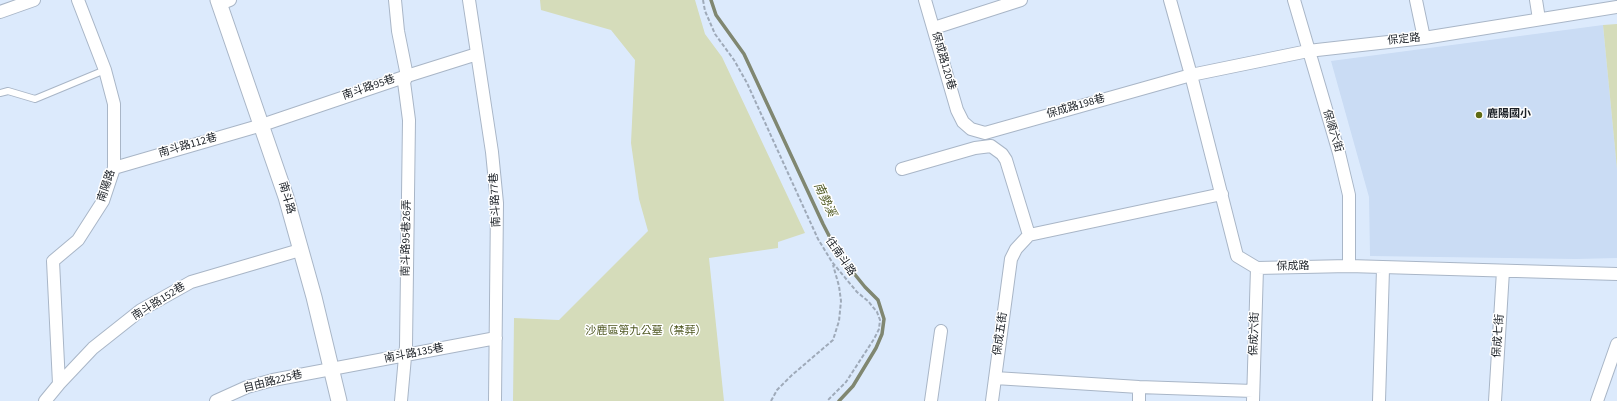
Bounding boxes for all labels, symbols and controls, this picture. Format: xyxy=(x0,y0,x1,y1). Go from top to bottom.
street label: 保成路120巷 xyxy=(928,30,958,92)
street label: 保定路 xyxy=(1387,32,1421,48)
street label: 南斗路95巷 xyxy=(341,73,397,103)
street label: 保成路198巷 xyxy=(1045,92,1107,122)
street label: 保順六街 xyxy=(1319,108,1345,154)
place label: 鹿陽國小 xyxy=(1487,108,1531,122)
marker: 鹿陽國小 xyxy=(1474,110,1484,120)
street label: 南斗路112巷 xyxy=(157,131,219,161)
street label: 南陽路 xyxy=(95,168,119,204)
street label: 南斗路77巷 xyxy=(488,172,504,228)
street label: 南斗路 xyxy=(275,180,297,216)
water label: 南勢溪 xyxy=(810,181,838,219)
street label: 南斗路95巷26弄 xyxy=(400,199,414,277)
street label: 往南斗路 xyxy=(822,235,858,279)
street label: 保成路 xyxy=(1276,260,1310,274)
street label: 南斗路152巷 xyxy=(130,280,188,324)
street label: 保成五街 xyxy=(991,311,1011,357)
street label: 保成六街 xyxy=(1248,312,1262,356)
street label: 保成七街 xyxy=(1491,314,1507,358)
park label: 沙鹿區第九公墓（禁葬） xyxy=(586,325,706,339)
street label: 南斗路135巷 xyxy=(383,342,445,366)
street label: 自由路225巷 xyxy=(242,368,304,396)

